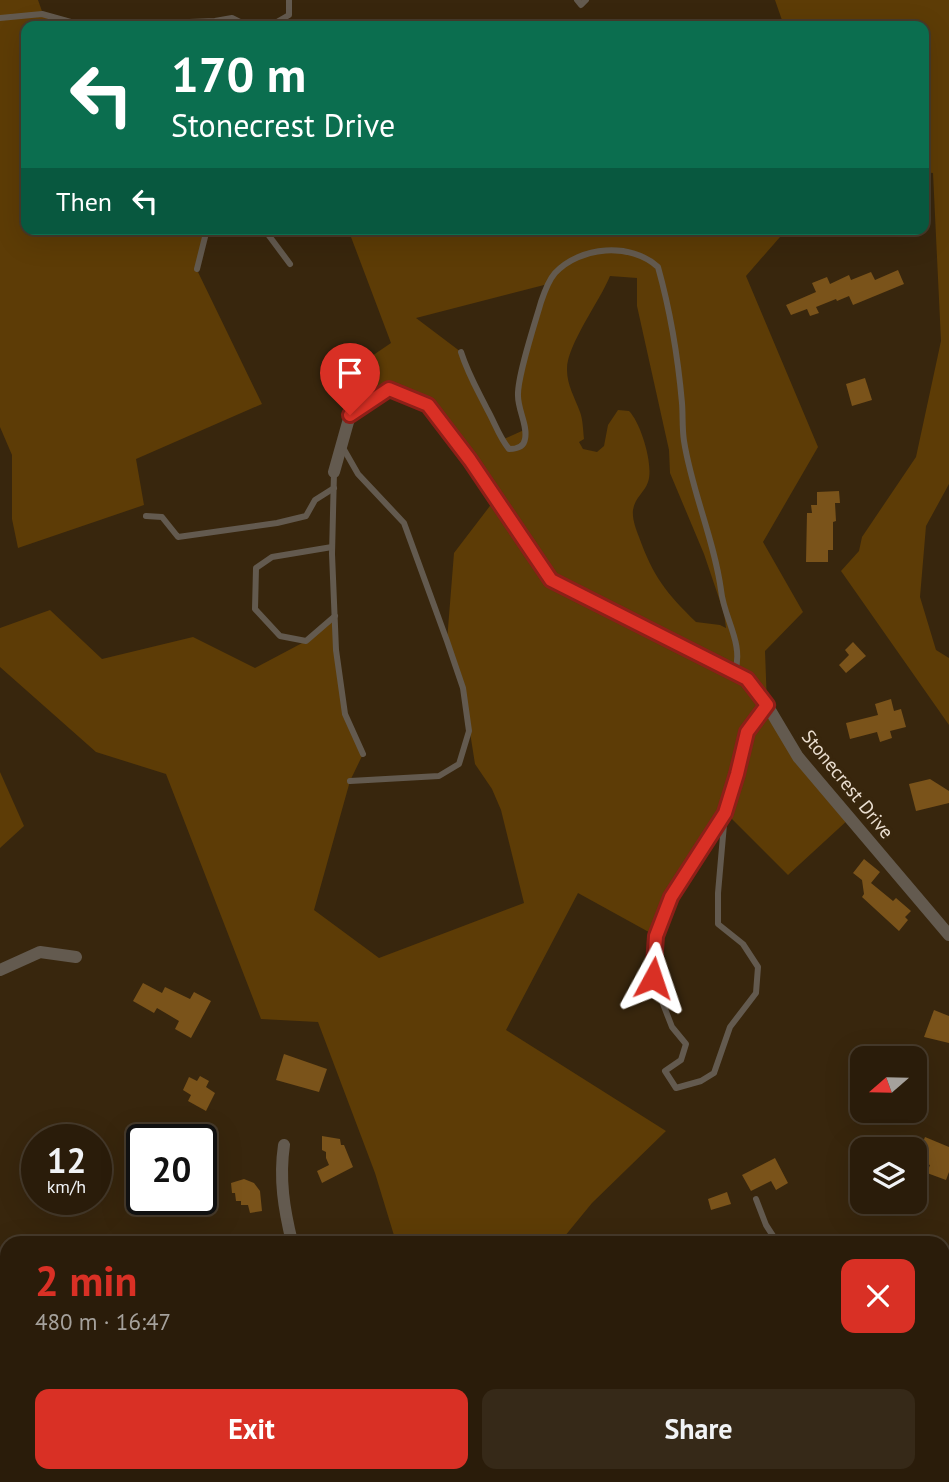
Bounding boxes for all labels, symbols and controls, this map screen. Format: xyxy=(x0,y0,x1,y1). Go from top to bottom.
text: 170 m xyxy=(171,42,306,106)
icon: left xyxy=(56,49,147,140)
text: Stonecrest Drive xyxy=(171,104,395,146)
icon: left xyxy=(126,182,164,220)
text: Then xyxy=(56,185,112,218)
pin xyxy=(320,343,380,415)
icon: arrive xyxy=(331,354,369,392)
street label: Stonecrest Drive xyxy=(797,725,899,843)
position arrow xyxy=(616,941,690,1015)
north arrow xyxy=(850,1046,928,1124)
map controls xyxy=(850,1046,927,1214)
speed limit sign: 20 xyxy=(126,1124,217,1215)
text: 12 xyxy=(47,1137,86,1183)
button: layers xyxy=(850,1137,927,1214)
text: km/h xyxy=(47,1175,86,1198)
text: 2 min xyxy=(35,1253,137,1308)
button: close xyxy=(841,1259,915,1333)
text: 480 m · 16:47 xyxy=(35,1307,171,1336)
button: Exit xyxy=(35,1389,468,1469)
button: Share xyxy=(482,1389,915,1469)

